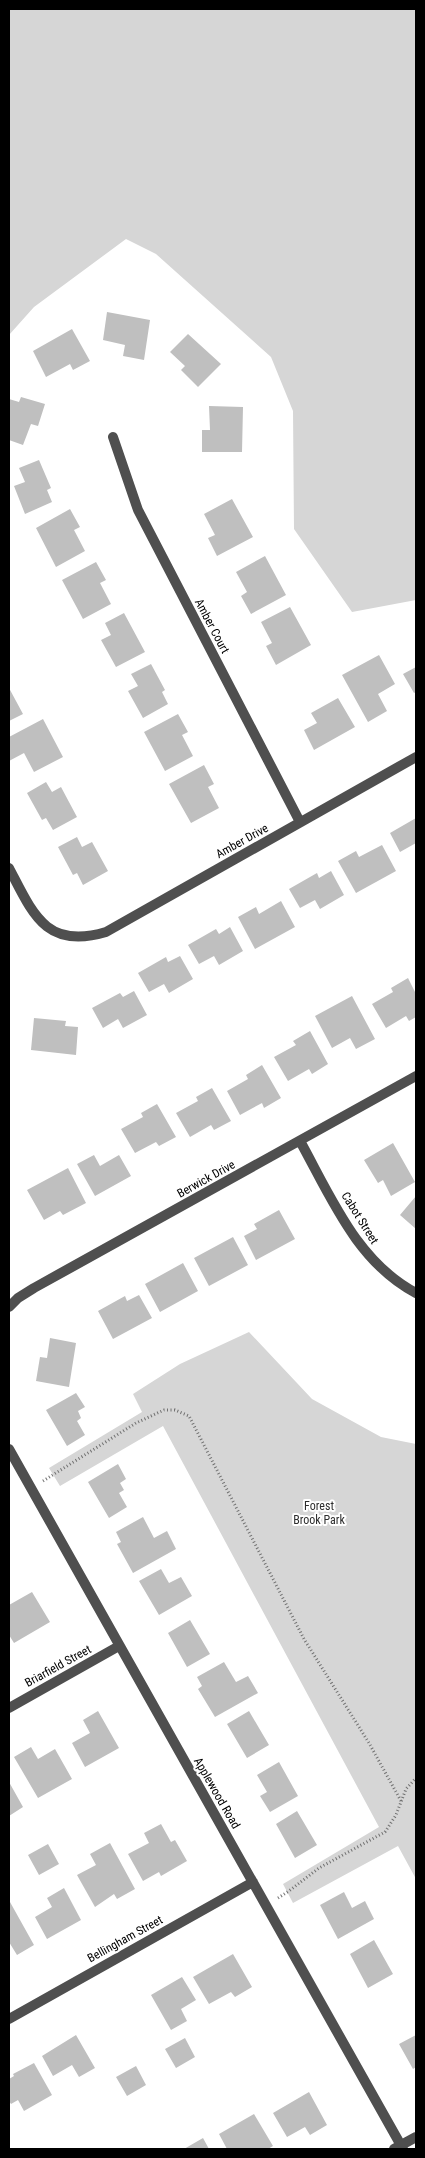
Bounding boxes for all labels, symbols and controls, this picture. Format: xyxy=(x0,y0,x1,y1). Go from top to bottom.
street label: Amber Court xyxy=(192,596,232,656)
street label: Amber Drive xyxy=(213,821,271,861)
street label: Berwick Drive xyxy=(175,1157,238,1201)
street label: Cabot Street xyxy=(338,1189,382,1247)
park label: Forest Brook Park xyxy=(293,1499,345,1527)
street label: Briarfield Street xyxy=(22,1642,94,1690)
street label: Applewood Road xyxy=(191,1755,243,1831)
street label: Bellingham Street xyxy=(85,1912,165,1965)

